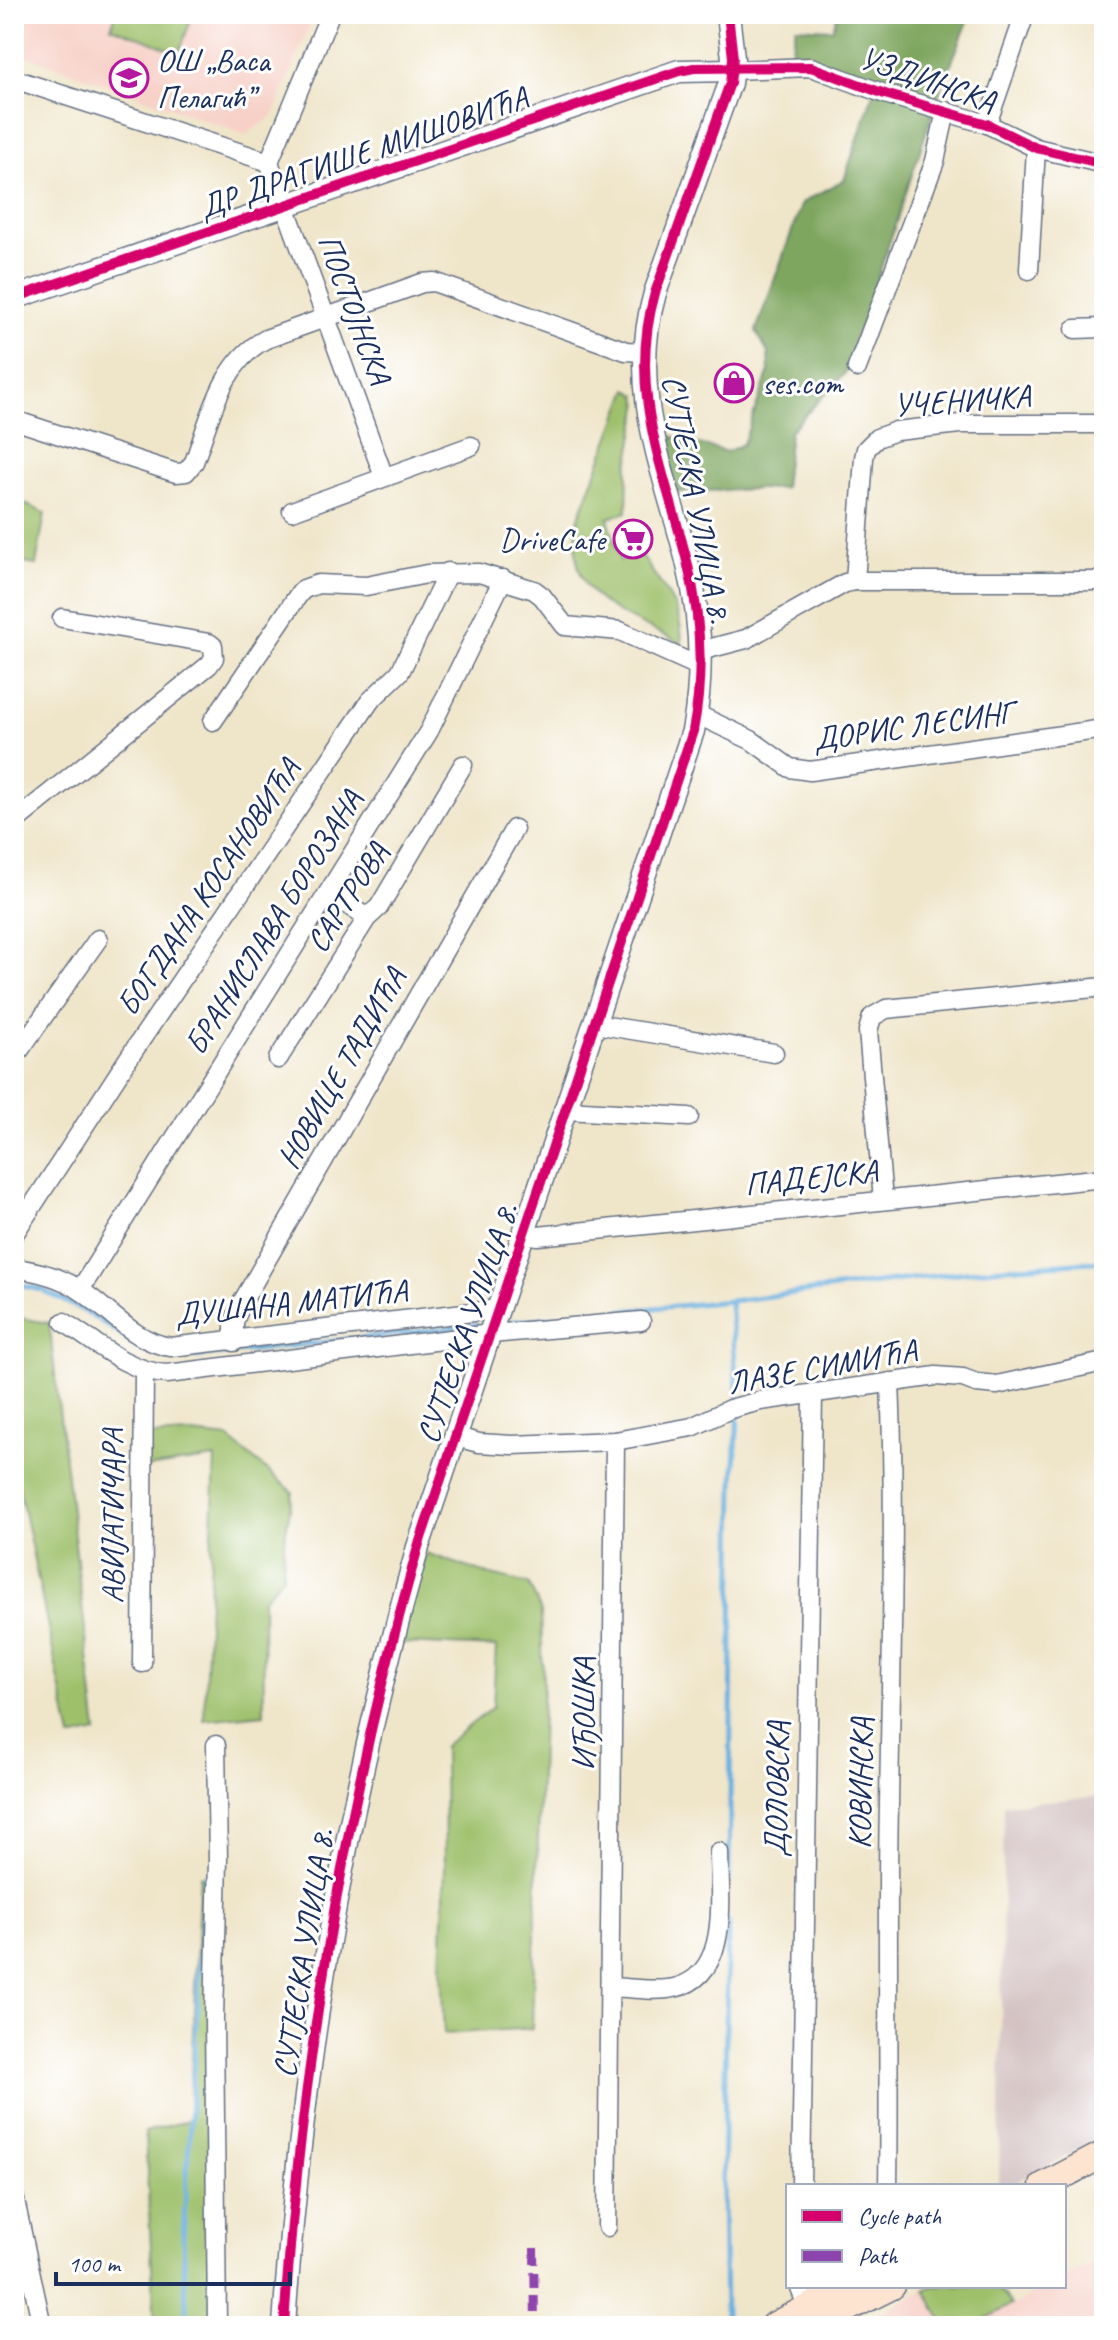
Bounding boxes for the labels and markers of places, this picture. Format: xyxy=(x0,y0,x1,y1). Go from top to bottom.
place label: ОШ „Васа Пелагић” xyxy=(157,40,272,118)
school or university icon: ОШ „Васа Пелагић” xyxy=(108,57,150,99)
shop icon: ses.com xyxy=(713,362,755,404)
place label: ses.com xyxy=(762,363,845,404)
supermarket icon: DriveCafe xyxy=(612,518,654,560)
place label: DriveCafe xyxy=(499,519,608,560)

